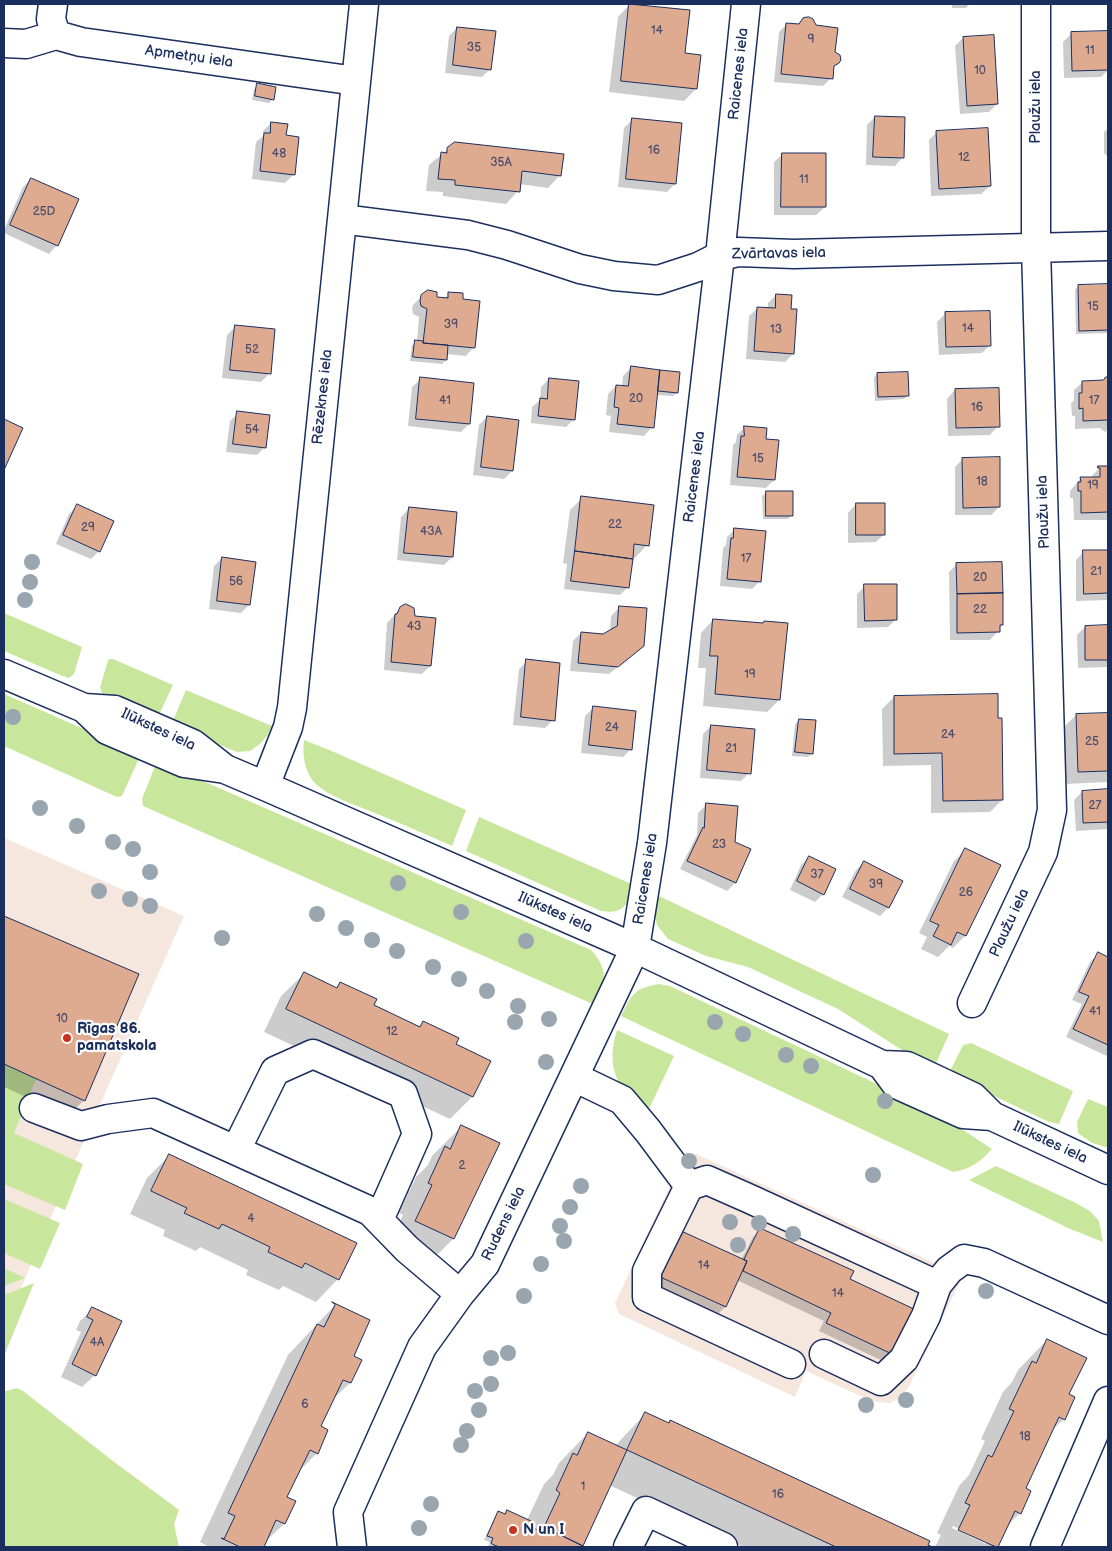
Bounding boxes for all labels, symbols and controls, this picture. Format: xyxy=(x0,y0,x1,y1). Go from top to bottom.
house number: 14 xyxy=(651,24,663,38)
street label: Raicenes iela xyxy=(725,27,753,121)
house number: 9 xyxy=(808,33,814,47)
house number: 35 xyxy=(467,41,481,55)
street label: Apmetņu iela xyxy=(144,42,234,72)
house number: 11 xyxy=(1085,44,1095,58)
house number: 10 xyxy=(974,64,986,78)
street label: Plaužu iela xyxy=(1027,70,1045,144)
house number: 16 xyxy=(648,144,660,158)
house number: 48 xyxy=(272,147,286,161)
house number: 12 xyxy=(958,151,970,165)
house number: 35A xyxy=(490,156,512,170)
house number: 11 xyxy=(799,173,809,187)
house number: 25D xyxy=(33,205,55,219)
street label: Zvārtavas iela xyxy=(732,244,826,264)
house number: 15 xyxy=(1087,300,1099,314)
house number: 39 xyxy=(444,318,458,332)
house number: 14 xyxy=(962,322,974,336)
house number: 13 xyxy=(770,323,782,337)
house number: 52 xyxy=(245,343,259,357)
street label: Rēzeknes iela xyxy=(309,348,337,446)
house number: 20 xyxy=(629,392,643,406)
house number: 41 xyxy=(439,394,451,408)
house number: 17 xyxy=(1089,394,1099,408)
house number: 16 xyxy=(971,401,983,415)
house number: 54 xyxy=(245,423,259,437)
street label: Raicenes iela xyxy=(680,430,710,524)
house number: 15 xyxy=(752,452,764,466)
house number: 18 xyxy=(976,475,988,489)
street label: Plaužu iela xyxy=(1034,475,1054,549)
house number: 19 xyxy=(1087,479,1099,493)
house number: 22 xyxy=(608,518,622,532)
house number: 29 xyxy=(81,521,95,535)
house number: 43A xyxy=(420,525,442,539)
house number: 17 xyxy=(741,552,751,566)
house number: 21 xyxy=(1090,565,1102,579)
house number: 20 xyxy=(973,571,987,585)
house number: 56 xyxy=(229,575,243,589)
house number: 22 xyxy=(973,603,987,617)
house number: 43 xyxy=(407,620,421,634)
house number: 19 xyxy=(744,668,756,682)
street label: Ilūkstes iela xyxy=(118,705,198,755)
house number: 24 xyxy=(605,721,619,735)
house number: 24 xyxy=(941,728,955,742)
house number: 25 xyxy=(1085,735,1099,749)
house number: 21 xyxy=(725,742,737,756)
house number: 27 xyxy=(1089,799,1101,813)
street label: Raicenes iela xyxy=(630,832,662,926)
house number: 23 xyxy=(712,838,726,852)
house number: 37 xyxy=(810,868,824,882)
house number: 39 xyxy=(869,878,883,892)
house number: 26 xyxy=(959,886,973,900)
street label: Plaužu iela xyxy=(986,886,1034,960)
street label: Ilūkstes iela xyxy=(515,889,595,937)
house number: 41 xyxy=(1089,1005,1101,1019)
house number: 10 xyxy=(56,1012,68,1026)
place label: Rīgas 86. pamatskola xyxy=(77,1020,156,1055)
house number: 12 xyxy=(386,1025,398,1039)
marker: Rīgas 86. pamatskola xyxy=(61,1032,73,1044)
street label: Ilūkstes iela xyxy=(1010,1118,1090,1168)
house number: 2 xyxy=(458,1159,466,1173)
street label: Rudens iela xyxy=(478,1184,530,1264)
house number: 4 xyxy=(247,1212,255,1226)
house number: 14 xyxy=(698,1259,710,1273)
house number: 14 xyxy=(832,1287,844,1301)
house number: 4A xyxy=(90,1336,104,1350)
house number: 6 xyxy=(301,1398,309,1412)
house number: 18 xyxy=(1019,1430,1031,1444)
house number: 1 xyxy=(581,1480,585,1494)
house number: 16 xyxy=(772,1488,784,1502)
place label: N un I xyxy=(523,1521,564,1539)
marker: N un I xyxy=(507,1524,519,1536)

